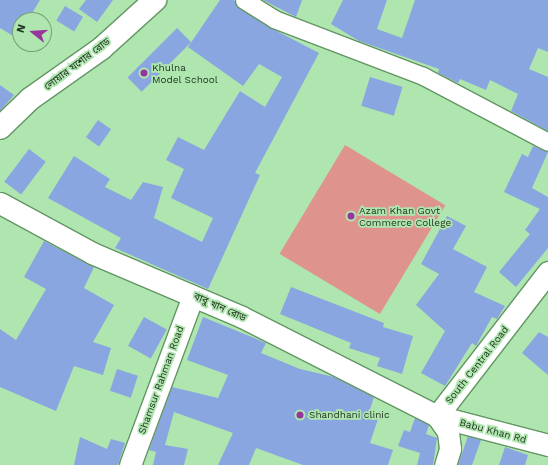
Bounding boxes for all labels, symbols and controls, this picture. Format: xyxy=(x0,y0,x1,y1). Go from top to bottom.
north arrow xyxy=(12,12,52,52)
text: N xyxy=(14,23,28,34)
street label: লোয়ার যশোর রোড xyxy=(42,35,112,93)
place label: Khulna Model School xyxy=(152,61,218,84)
marker: Khulna Model School xyxy=(139,68,149,78)
place label: Azam Khan Govt Commerce College xyxy=(359,204,451,228)
marker: Azam Khan Govt Commerce College xyxy=(346,211,356,221)
street label: বাবু খান রোড xyxy=(192,290,248,324)
street label: Shamsur Rahman Road xyxy=(136,324,186,436)
street label: South Central Road xyxy=(443,324,511,406)
marker: Shandhani clinic xyxy=(294,409,306,421)
place label: Shandhani clinic xyxy=(309,409,390,421)
street label: Babu Khan Rd xyxy=(458,416,528,446)

